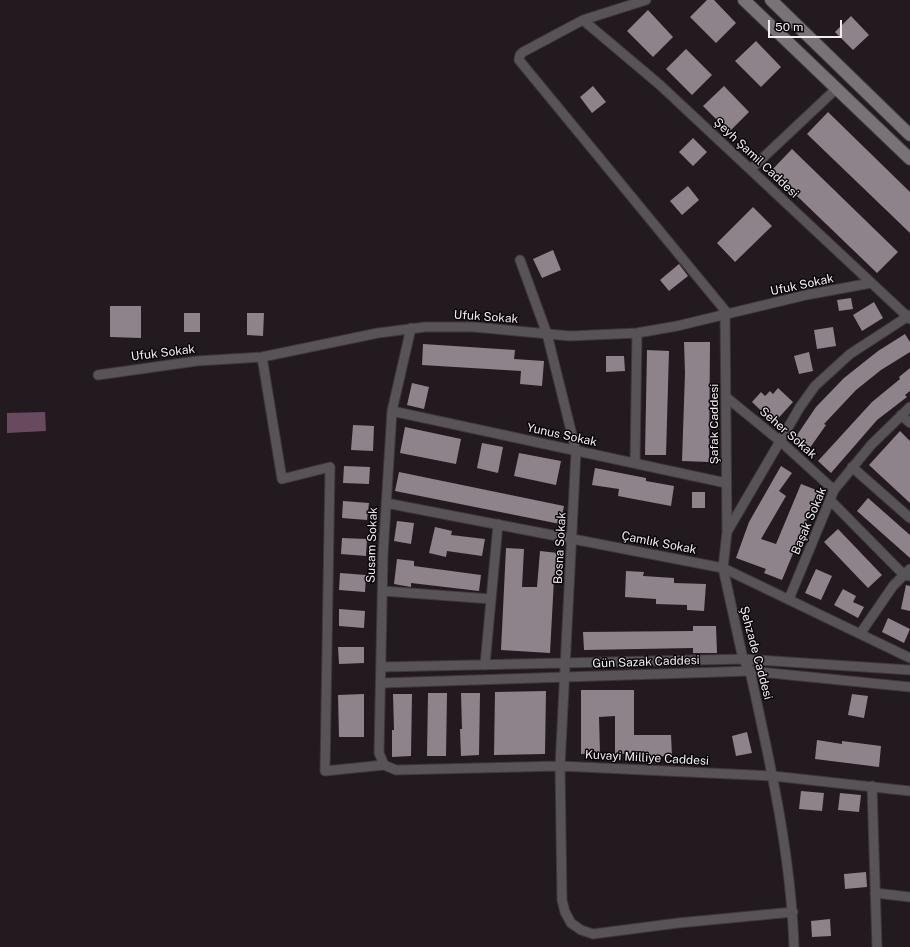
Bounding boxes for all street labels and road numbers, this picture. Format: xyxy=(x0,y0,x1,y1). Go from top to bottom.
street label: Şeyh Şamil Caddesi xyxy=(711,115,801,201)
street label: Ufuk Sokak xyxy=(769,271,835,299)
street label: Ufuk Sokak xyxy=(453,308,519,326)
street label: Ufuk Sokak xyxy=(130,342,196,364)
street label: Şafak Caddesi xyxy=(707,384,721,464)
street label: Seher Sokak xyxy=(757,404,819,462)
street label: Yunus Sokak xyxy=(526,421,598,449)
street label: Başak Sokak xyxy=(788,485,830,557)
street label: Susam Sokak xyxy=(363,507,381,583)
street label: Bosna Sokak xyxy=(551,512,569,584)
street label: Çamlık Sokak xyxy=(620,529,698,557)
street label: Şehzade Caddesi xyxy=(737,605,775,701)
street label: Gün Sazak Caddesi xyxy=(592,653,700,671)
street label: Kuvayi Milliye Caddesi xyxy=(585,748,709,768)

